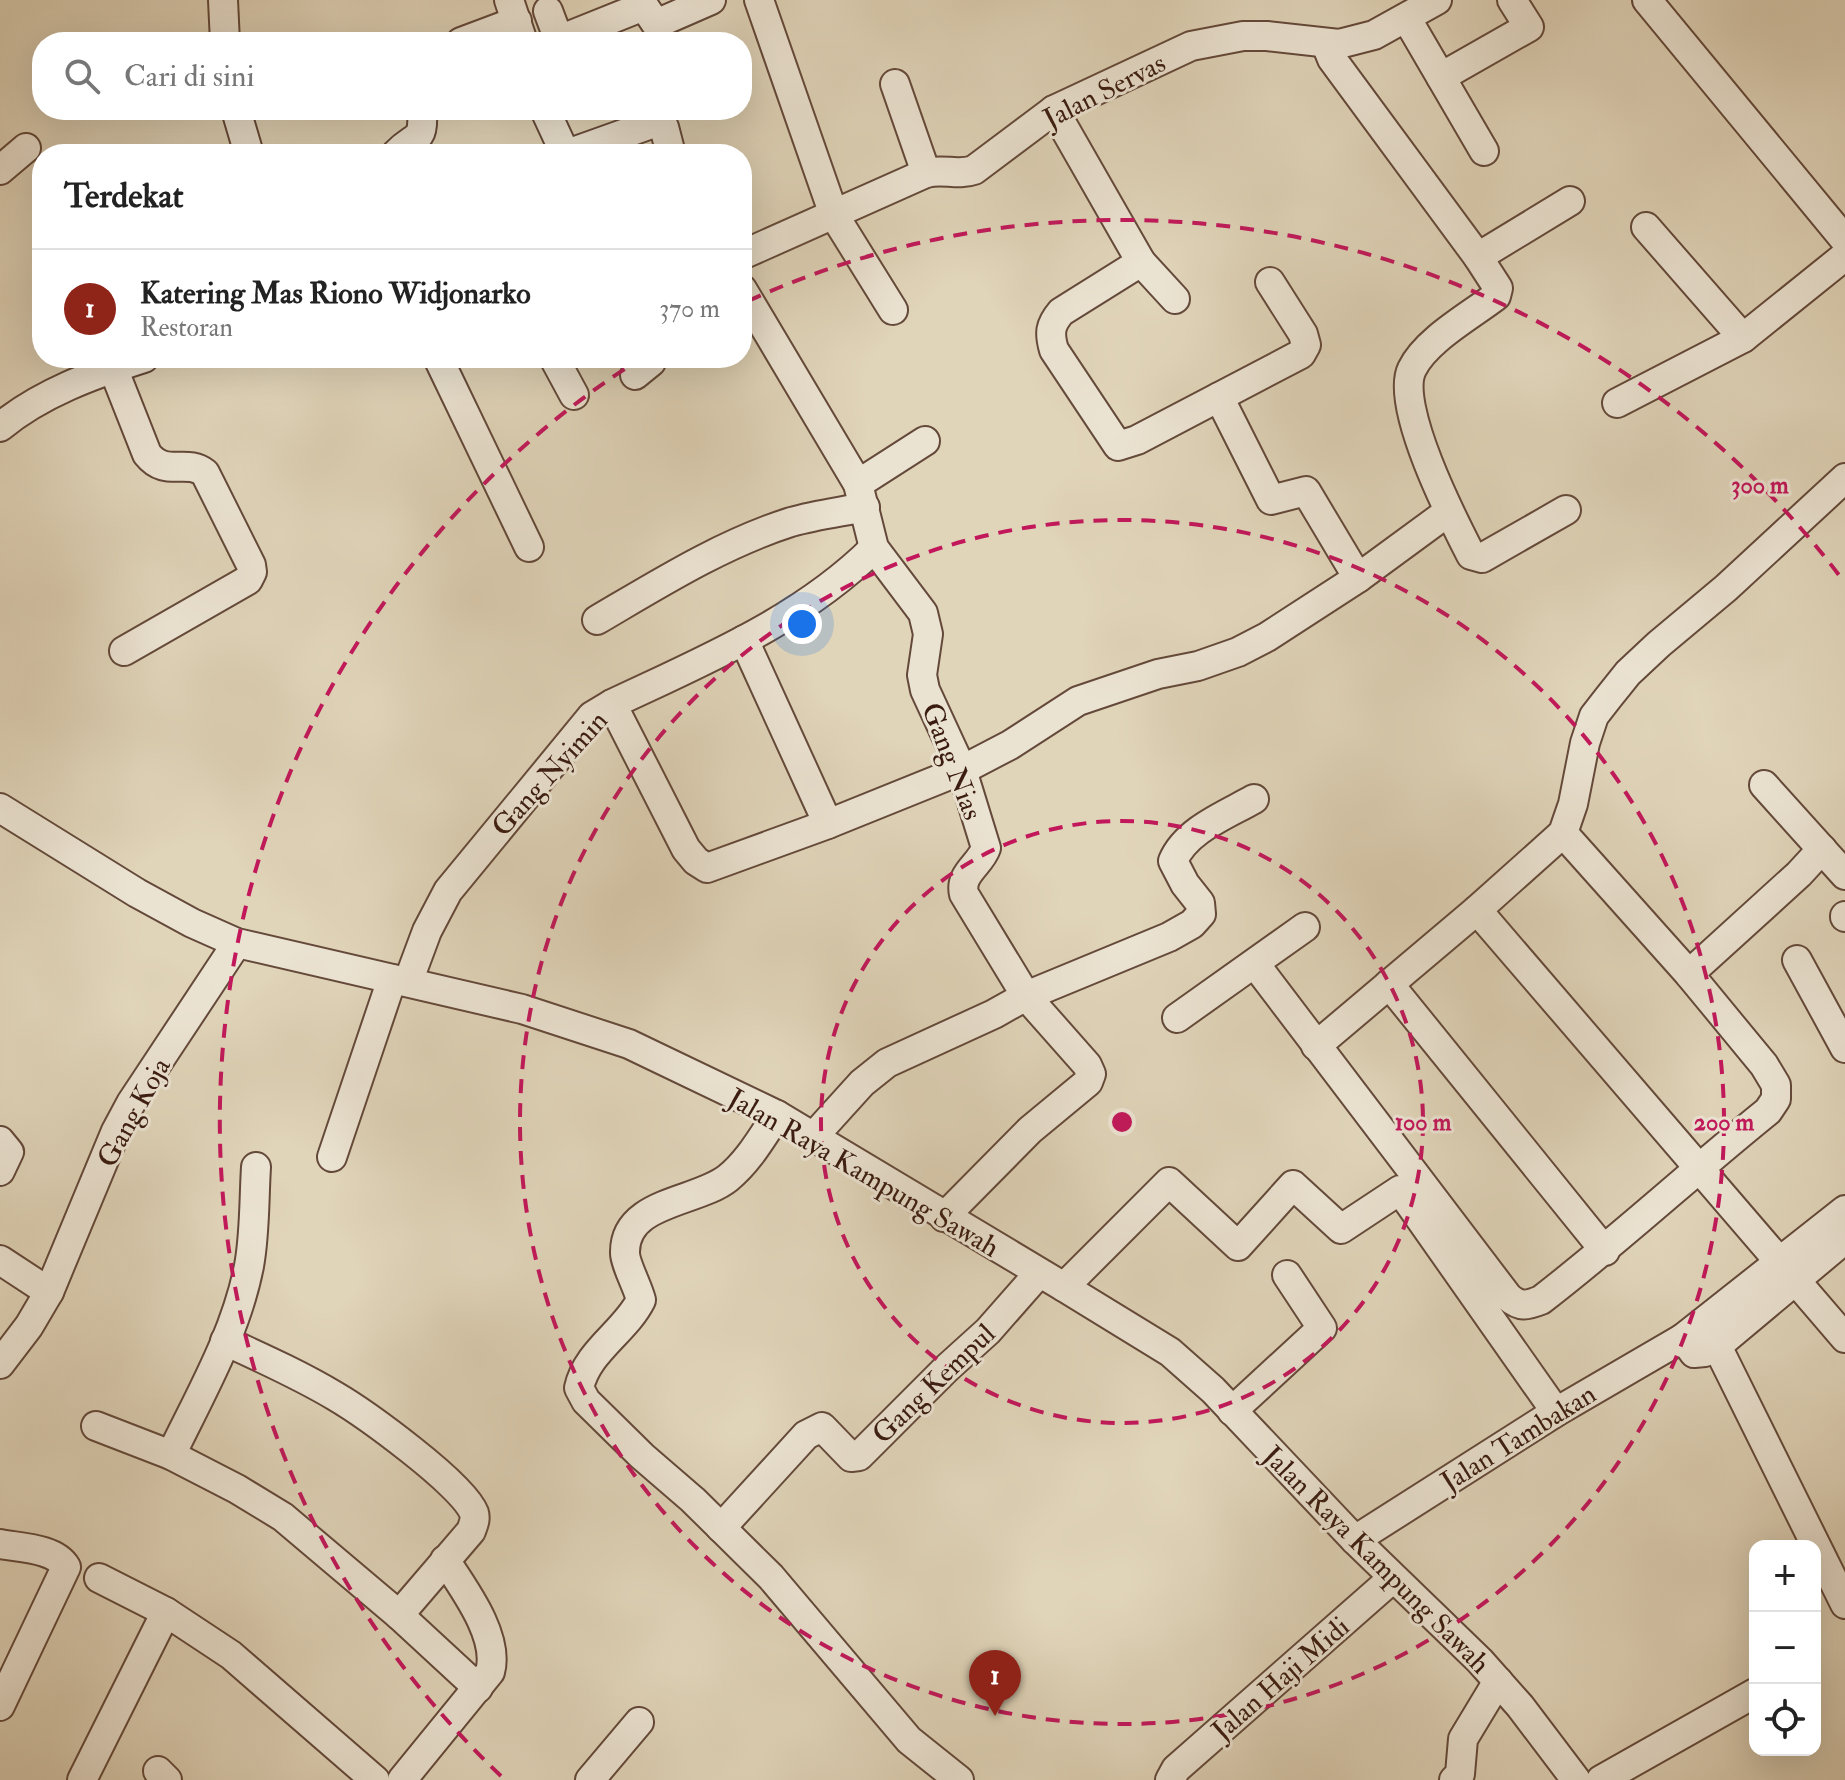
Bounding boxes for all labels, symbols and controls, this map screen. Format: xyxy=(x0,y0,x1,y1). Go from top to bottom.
search box xyxy=(32,32,752,120)
street label: Jalan Servas xyxy=(1037,46,1172,137)
icon: search xyxy=(60,54,104,98)
text: Cari di sini xyxy=(124,58,254,95)
text: Terdekat xyxy=(64,175,184,218)
text: Katering Mas Riono Widjonarko xyxy=(140,275,531,312)
text: 1 xyxy=(85,293,95,325)
text: 370 m xyxy=(659,293,720,325)
text: Restoran xyxy=(140,312,233,344)
text: 300 m xyxy=(1731,470,1789,501)
your location xyxy=(782,604,822,644)
street label: Gang Nias xyxy=(913,698,990,825)
street label: Gang Nyimin xyxy=(485,704,616,844)
street label: Gang Koja xyxy=(90,1051,179,1174)
street label: Jalan Raya Kampung Sawah xyxy=(720,1081,1006,1266)
text: 100 m xyxy=(1395,1107,1452,1138)
text: 200 m xyxy=(1694,1107,1755,1138)
centre of rings xyxy=(1108,1108,1136,1136)
street label: Gang Kempul xyxy=(865,1317,1003,1451)
street label: Jalan Tambakan xyxy=(1434,1377,1603,1500)
street label: Jalan Raya Kampung Sawah xyxy=(1254,1438,1497,1681)
map controls xyxy=(1749,1540,1821,1756)
button: + xyxy=(1749,1540,1821,1612)
street label: Jalan Haji Midi xyxy=(1204,1610,1357,1749)
button: − xyxy=(1749,1612,1821,1684)
pin: 1 xyxy=(969,1650,1021,1716)
button: locate xyxy=(1749,1684,1821,1756)

